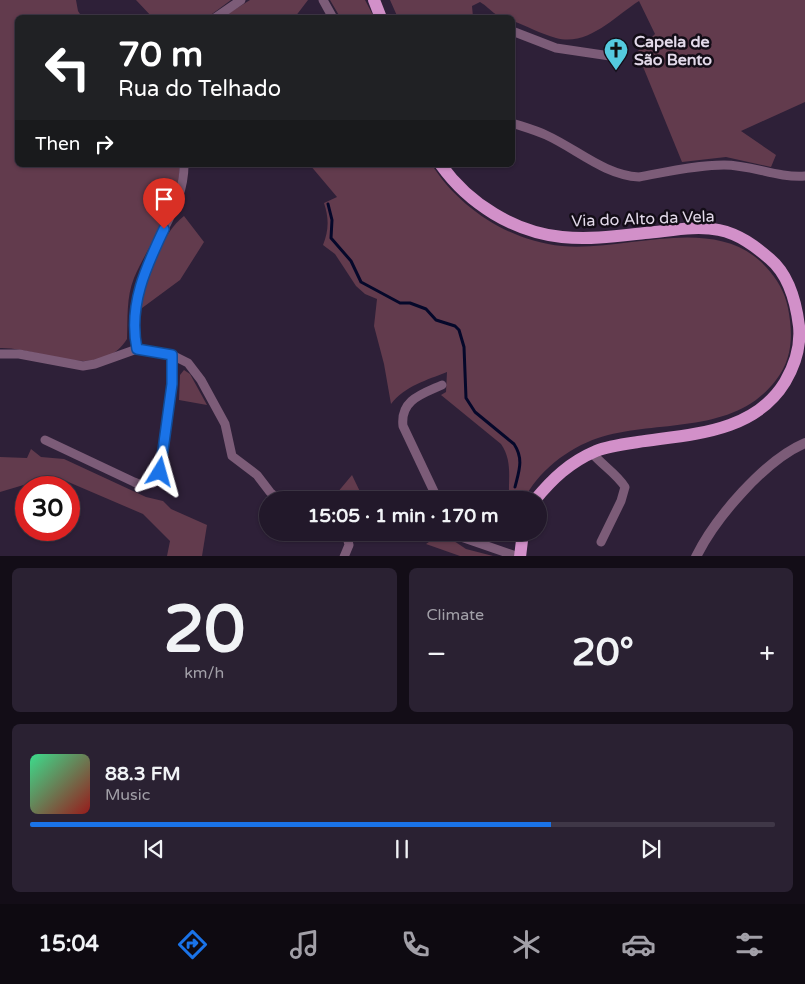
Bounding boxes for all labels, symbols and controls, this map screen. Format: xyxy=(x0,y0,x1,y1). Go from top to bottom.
place label: Capela de São Bento xyxy=(634,32,712,70)
text: 70 m xyxy=(118,34,203,76)
icon: left xyxy=(35,35,100,100)
church icon: Capela de São Bento xyxy=(603,37,629,71)
text: Rua do Telhado xyxy=(118,76,281,102)
icon: right xyxy=(90,130,118,158)
text: Then xyxy=(35,133,80,155)
pin xyxy=(143,178,185,229)
icon: arrive xyxy=(150,185,178,213)
street label: Via do Alto da Vela xyxy=(571,207,715,231)
position arrow xyxy=(133,445,185,497)
speed limit sign: 30 xyxy=(15,476,80,541)
text: 15:05 · 1 min · 170 m xyxy=(307,505,499,527)
text: 20 xyxy=(163,591,245,670)
text: Climate xyxy=(427,605,484,625)
text: 20° xyxy=(572,630,634,676)
text: − xyxy=(427,637,446,671)
text: + xyxy=(759,637,775,671)
text: km/h xyxy=(184,663,224,683)
text: 88.3 FM xyxy=(105,763,181,785)
text: Music xyxy=(105,785,150,805)
icon: previous xyxy=(140,835,168,863)
icon: pause xyxy=(388,835,416,863)
icon: next xyxy=(637,835,665,863)
icon: directions xyxy=(175,927,210,962)
icon: music xyxy=(287,927,322,962)
icon: phone xyxy=(398,927,433,962)
icon: climate xyxy=(509,927,544,962)
icon: car xyxy=(621,927,656,962)
icon: filters xyxy=(732,927,767,962)
text: 15:04 xyxy=(38,931,99,957)

